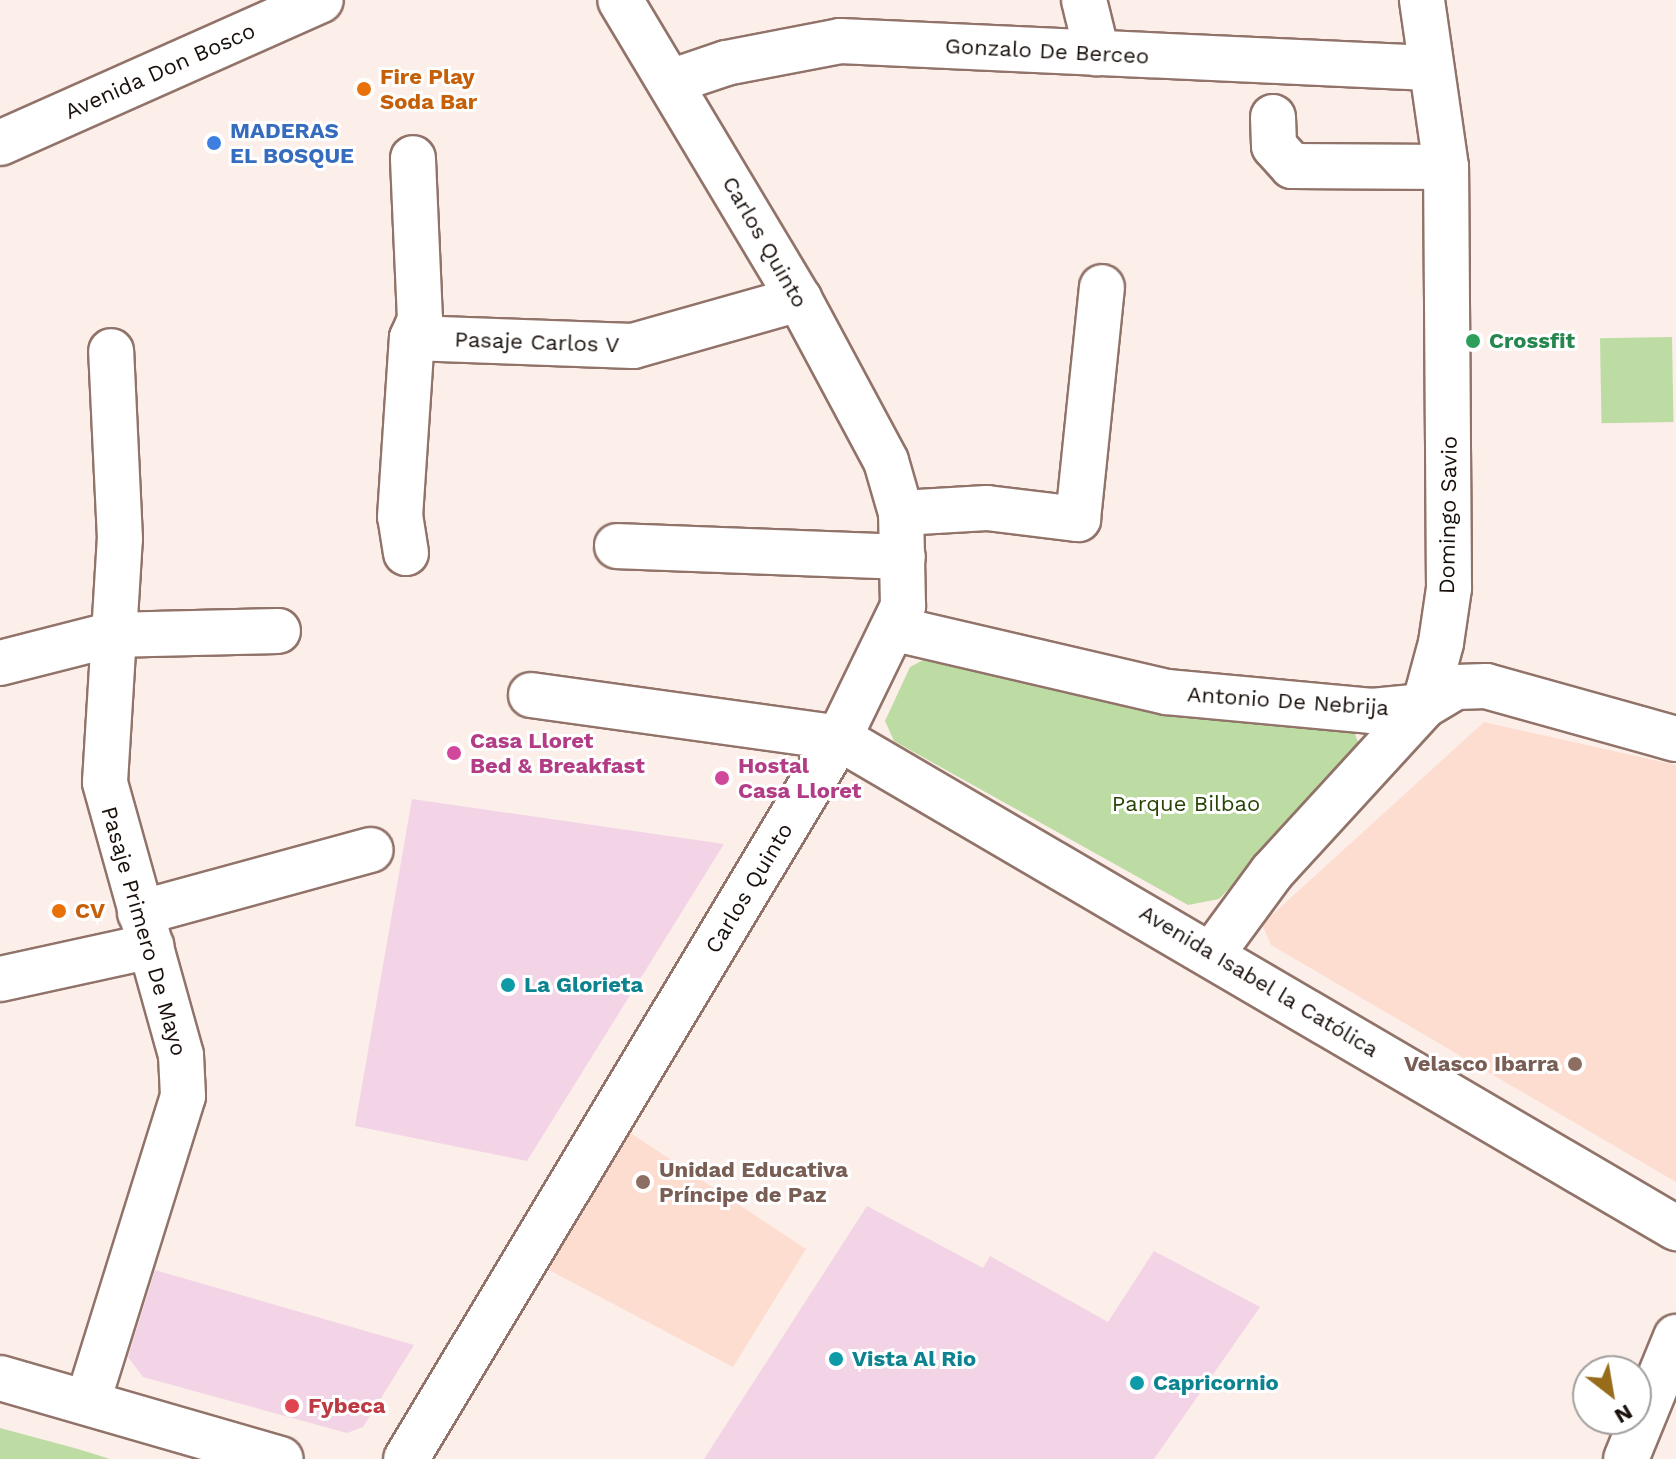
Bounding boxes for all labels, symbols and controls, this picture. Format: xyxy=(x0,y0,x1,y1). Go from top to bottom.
street label: Avenida Don Bosco xyxy=(61,17,259,125)
street label: Gonzalo De Berceo xyxy=(944,32,1150,70)
place label: Fire Play Soda Bar xyxy=(380,63,477,114)
marker: Fire Play Soda Bar xyxy=(355,80,373,98)
place label: MADERAS EL BOSQUE xyxy=(230,117,354,168)
marker: MADERAS EL BOSQUE xyxy=(205,134,223,152)
street label: Carlos Quinto xyxy=(717,172,813,312)
street label: Pasaje Carlos V xyxy=(454,326,620,358)
place label: Crossfit xyxy=(1489,328,1575,354)
marker: Crossfit xyxy=(1464,332,1482,350)
street label: Domingo Savio xyxy=(1433,436,1463,594)
street label: Antonio De Nebrija xyxy=(1186,681,1390,721)
place label: Casa Lloret Bed & Breakfast xyxy=(470,727,645,778)
marker: Casa Lloret Bed & Breakfast xyxy=(445,744,463,762)
place label: Hostal Casa Lloret xyxy=(738,752,862,804)
marker: Hostal Casa Lloret xyxy=(713,769,731,787)
park label: Parque Bilbao xyxy=(1112,791,1260,817)
street label: Pasaje Primero De Mayo xyxy=(96,803,192,1059)
street label: Carlos Quinto xyxy=(700,818,798,958)
place label: CV xyxy=(75,898,105,924)
street label: Avenida Isabel la Católica xyxy=(1134,899,1384,1063)
marker: CV xyxy=(50,902,68,920)
place label: La Glorieta xyxy=(524,972,644,998)
marker: La Glorieta xyxy=(499,976,517,994)
place label: Velasco Ibarra xyxy=(1404,1051,1559,1077)
marker: Velasco Ibarra xyxy=(1566,1055,1584,1073)
place label: Unidad Educativa Príncipe de Paz xyxy=(659,1156,848,1208)
marker: Unidad Educativa Príncipe de Paz xyxy=(634,1173,652,1191)
place label: Vista Al Rio xyxy=(852,1346,977,1372)
marker: Vista Al Rio xyxy=(827,1350,845,1368)
north arrow xyxy=(1572,1355,1652,1435)
place label: Capricornio xyxy=(1153,1370,1279,1396)
marker: Capricornio xyxy=(1128,1374,1146,1392)
place label: Fybeca xyxy=(308,1393,385,1419)
marker: Fybeca xyxy=(283,1397,301,1415)
text: N xyxy=(1610,1399,1637,1429)

